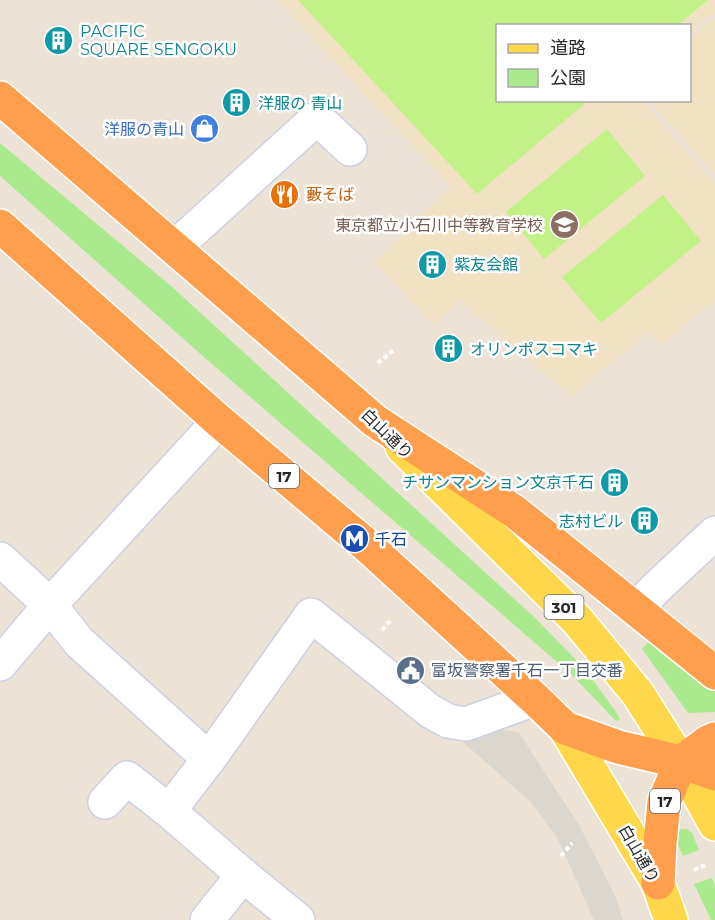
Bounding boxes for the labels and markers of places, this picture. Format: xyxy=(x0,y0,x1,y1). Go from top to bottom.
place label: PACIFIC SQUARE SENGOKU xyxy=(80,22,237,59)
building icon: PACIFIC SQUARE SENGOKU xyxy=(43,24,75,56)
building icon: 洋服の 青山 xyxy=(221,87,253,119)
place label: 洋服の 青山 xyxy=(258,94,342,113)
shop icon: 洋服の青山 xyxy=(189,113,221,145)
place label: 洋服の青山 xyxy=(104,120,184,139)
restaurant icon: 藪そば xyxy=(269,178,301,210)
place label: 藪そば xyxy=(306,185,354,204)
school or university icon: 東京都立小石川中等教育学校 xyxy=(548,209,580,241)
place label: 東京都立小石川中等教育学校 xyxy=(335,216,543,235)
building icon: 紫友会館 xyxy=(417,248,449,280)
place label: 紫友会館 xyxy=(454,255,518,274)
building icon: オリンポスコマキ xyxy=(433,333,465,365)
place label: オリンポスコマキ xyxy=(470,340,598,359)
building icon: チサンマンション文京千石 xyxy=(599,466,631,498)
place label: チサンマンション文京千石 xyxy=(402,473,594,492)
building icon: 志村ビル xyxy=(628,505,660,537)
place label: 志村ビル xyxy=(559,512,623,531)
metro station icon: 千石 xyxy=(338,523,370,555)
place label: 千石 xyxy=(375,530,407,549)
public building icon: 富坂警察署千石一丁目交番 xyxy=(394,654,426,686)
place label: 富坂警察署千石一丁目交番 xyxy=(431,661,623,680)

